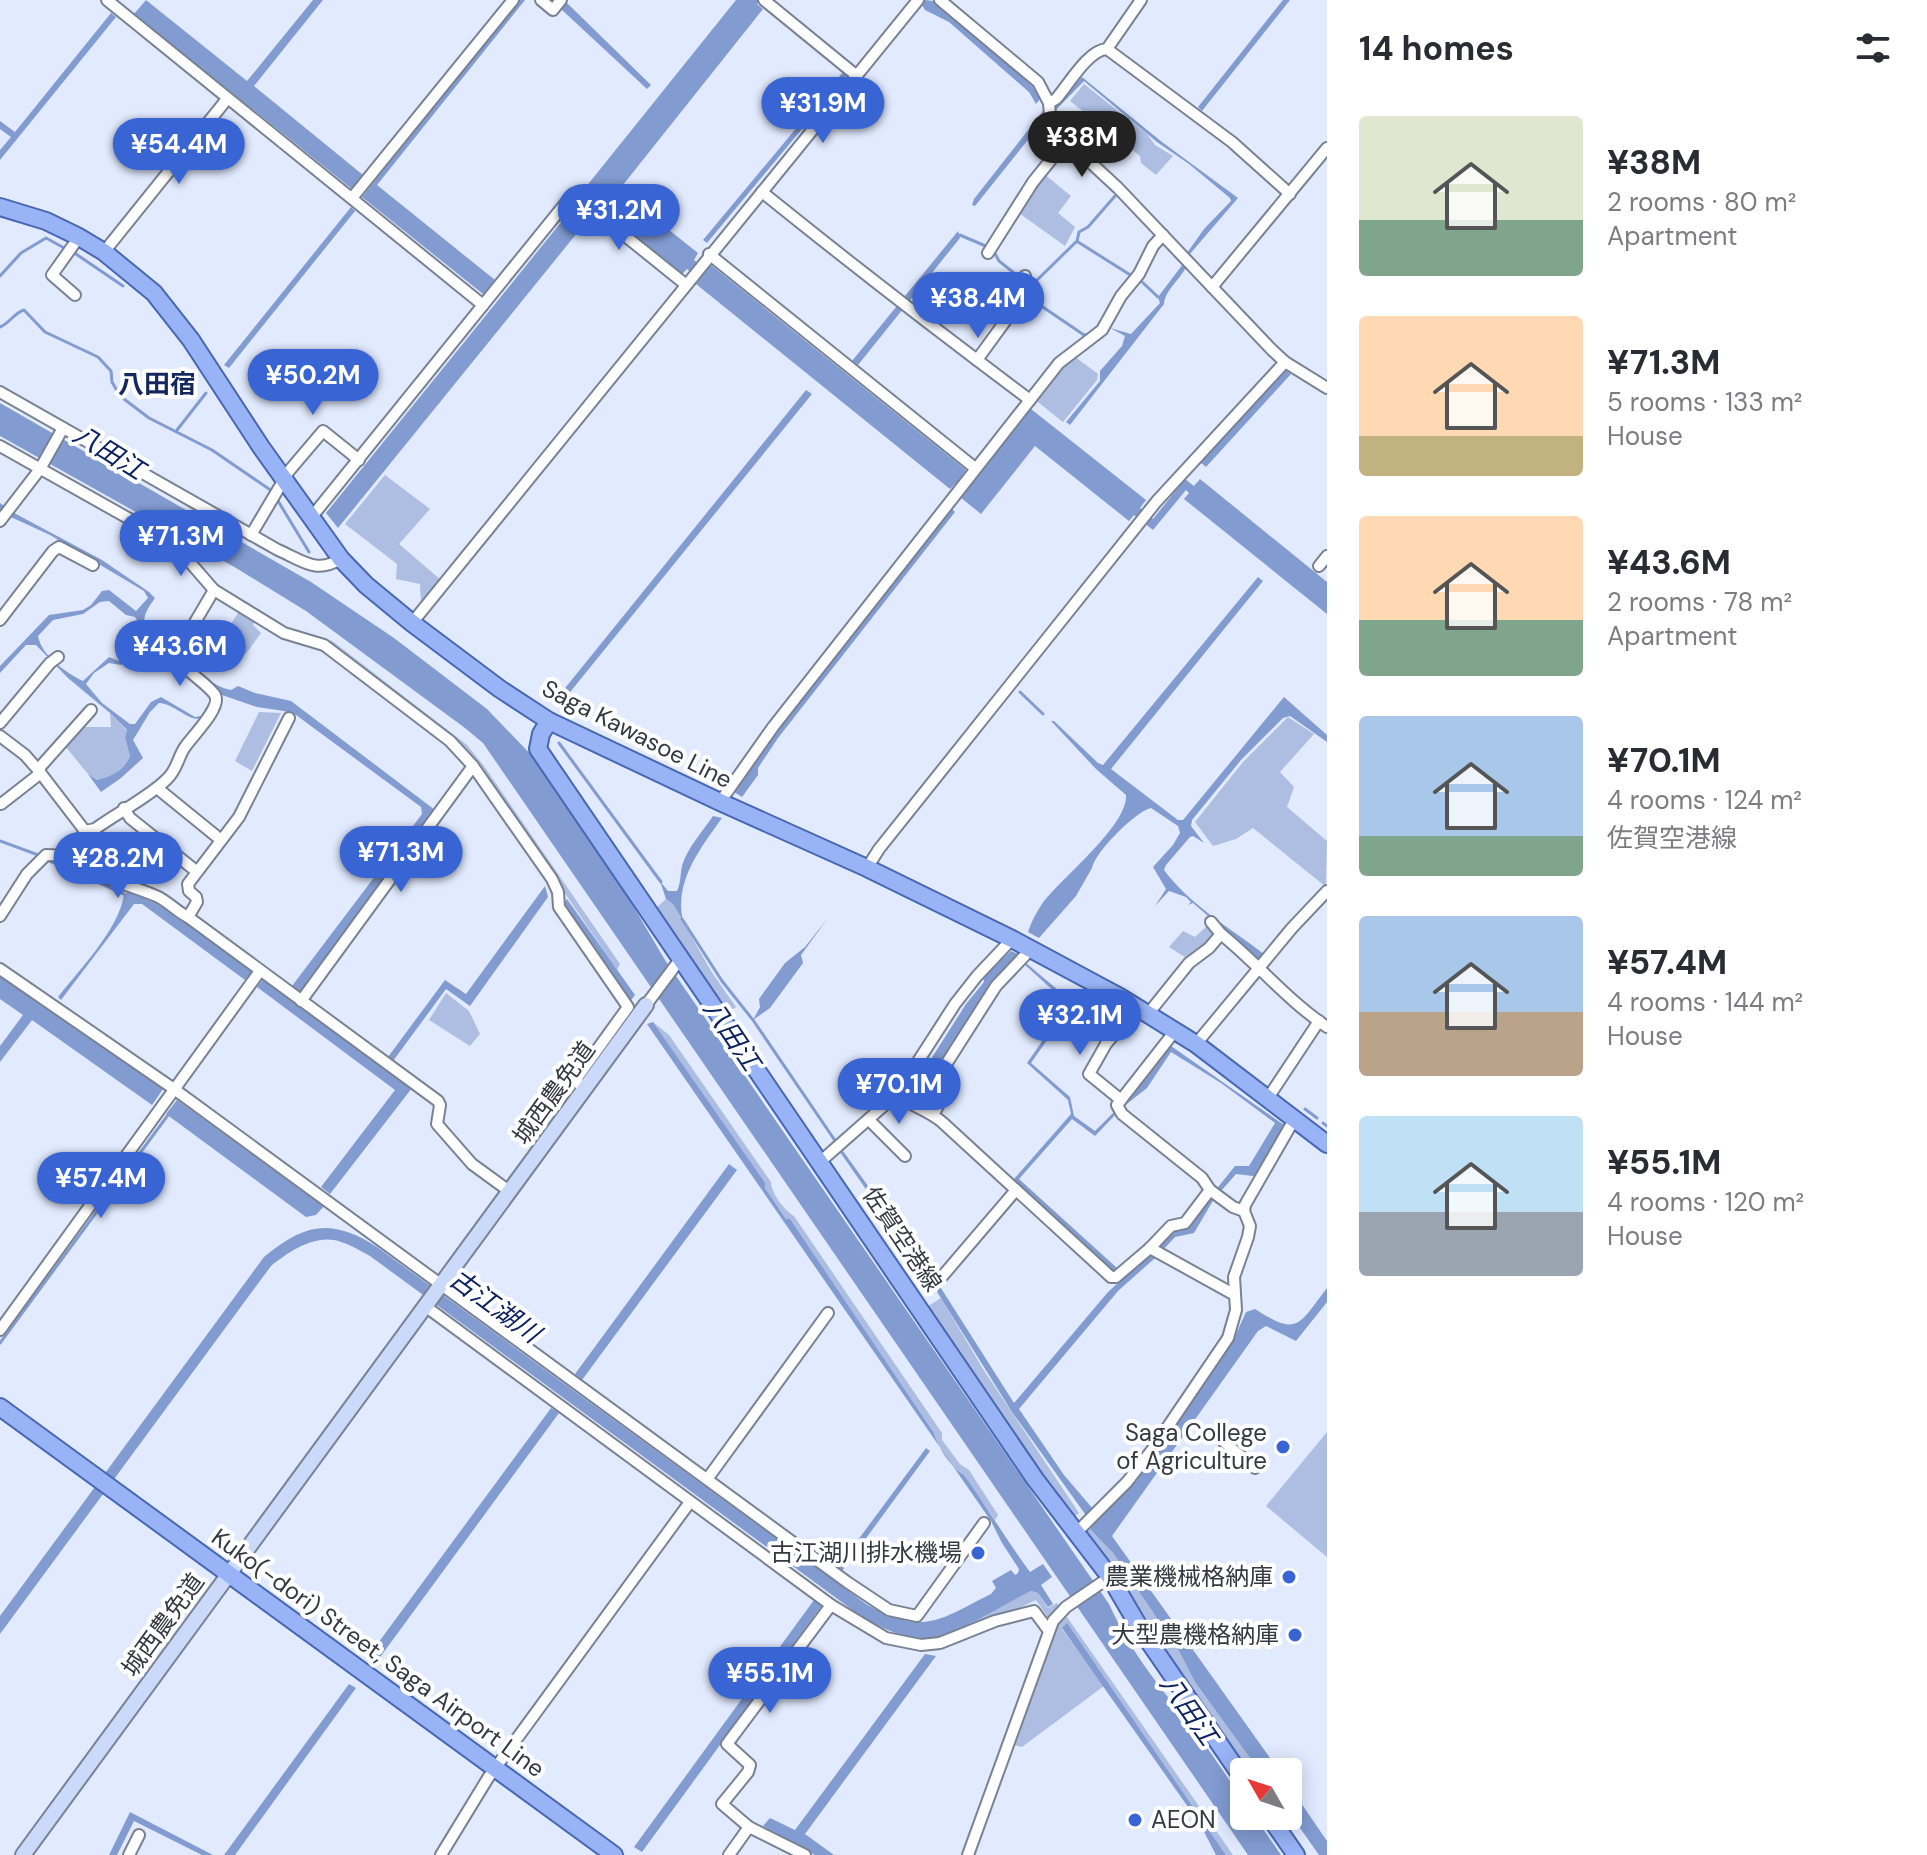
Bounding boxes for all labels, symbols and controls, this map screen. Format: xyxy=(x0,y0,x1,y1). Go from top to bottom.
text: 14 homes xyxy=(1359,26,1514,71)
icon: filters xyxy=(1851,26,1895,70)
pin: ¥31.9M xyxy=(758,77,888,145)
text: ¥31.9M xyxy=(779,86,867,120)
pin: ¥38M xyxy=(1035,111,1129,179)
pin: ¥54.4M xyxy=(114,118,244,186)
text: ¥38M xyxy=(1046,120,1118,154)
text: ¥54.4M xyxy=(131,127,227,161)
text: ¥38M xyxy=(1607,140,1701,185)
icon: home xyxy=(1423,148,1519,244)
pin: ¥31.2M xyxy=(554,184,684,252)
text: 2 rooms · 80 m² xyxy=(1607,185,1796,219)
text: ¥31.2M xyxy=(576,193,662,227)
text: Apartment xyxy=(1607,219,1738,253)
pin: ¥38.4M xyxy=(913,272,1043,340)
text: ¥38.4M xyxy=(930,281,1026,315)
text: ¥71.3M xyxy=(1607,340,1720,385)
icon: home xyxy=(1423,348,1519,444)
pin: ¥50.2M xyxy=(248,349,378,417)
text: ¥50.2M xyxy=(266,358,360,392)
district label: 八田宿 xyxy=(118,367,196,401)
text: 5 rooms · 133 m² xyxy=(1607,385,1802,419)
water label: 八田江 xyxy=(67,417,154,489)
text: House xyxy=(1607,419,1683,453)
pin: ¥71.3M xyxy=(116,510,246,578)
text: ¥71.3M xyxy=(138,519,224,553)
text: ¥43.6M xyxy=(1607,540,1731,585)
icon: home xyxy=(1423,548,1519,644)
text: 2 rooms · 78 m² xyxy=(1607,585,1792,619)
text: Apartment xyxy=(1607,619,1738,653)
pin: ¥43.6M xyxy=(115,620,245,688)
text: ¥43.6M xyxy=(133,629,227,663)
street label: Saga Kawasoe Line xyxy=(537,672,737,795)
text: ¥70.1M xyxy=(1607,738,1721,783)
icon: home xyxy=(1423,748,1519,844)
text: 4 rooms · 124 m² xyxy=(1607,783,1802,817)
text: 佐賀空港線 xyxy=(1607,821,1737,855)
pin: ¥71.3M xyxy=(336,826,466,894)
pin: ¥28.2M xyxy=(53,832,183,900)
text: ¥71.3M xyxy=(358,835,444,869)
text: ¥28.2M xyxy=(72,841,164,875)
text: ¥57.4M xyxy=(1607,940,1727,985)
icon: home xyxy=(1423,948,1519,1044)
text: 4 rooms · 144 m² xyxy=(1607,985,1803,1019)
pin: ¥32.1M xyxy=(1015,989,1145,1057)
water label: 八田江 xyxy=(696,993,770,1079)
text: ¥32.1M xyxy=(1037,998,1123,1032)
text: House xyxy=(1607,1019,1683,1053)
street label: 城西農免道 xyxy=(506,1035,601,1150)
pin: ¥70.1M xyxy=(834,1058,964,1126)
text: ¥70.1M xyxy=(856,1067,942,1101)
text: ¥55.1M xyxy=(1607,1140,1721,1185)
icon: home xyxy=(1423,1148,1519,1244)
pin: ¥57.4M xyxy=(36,1152,166,1220)
text: ¥57.4M xyxy=(55,1161,147,1195)
street label: 佐賀空港線 xyxy=(856,1180,949,1297)
text: 4 rooms · 120 m² xyxy=(1607,1185,1804,1219)
text: House xyxy=(1607,1219,1683,1253)
water label: 古江湖川 xyxy=(443,1262,549,1352)
place label: Saga College of Agriculture xyxy=(1116,1417,1267,1476)
marker: Saga College of Agriculture xyxy=(1274,1438,1292,1456)
street label: Kuko(-dori) Street, Saga Airport Line xyxy=(206,1521,551,1784)
place label: 古江湖川排水機場 xyxy=(770,1537,962,1568)
marker: 古江湖川排水機場 xyxy=(969,1544,987,1562)
place label: 農業機械格納庫 xyxy=(1105,1561,1273,1592)
street label: 城西農免道 xyxy=(115,1567,210,1682)
marker: 農業機械格納庫 xyxy=(1280,1568,1298,1586)
place label: 大型農機格納庫 xyxy=(1111,1619,1279,1650)
marker: 大型農機格納庫 xyxy=(1286,1626,1304,1644)
pin: ¥55.1M xyxy=(705,1647,835,1715)
text: ¥55.1M xyxy=(726,1656,814,1690)
water label: 八田江 xyxy=(1153,1668,1227,1754)
north arrow xyxy=(1230,1758,1302,1830)
map controls xyxy=(1230,1758,1302,1830)
place label: AEON xyxy=(1151,1804,1216,1835)
marker: AEON xyxy=(1126,1811,1144,1829)

